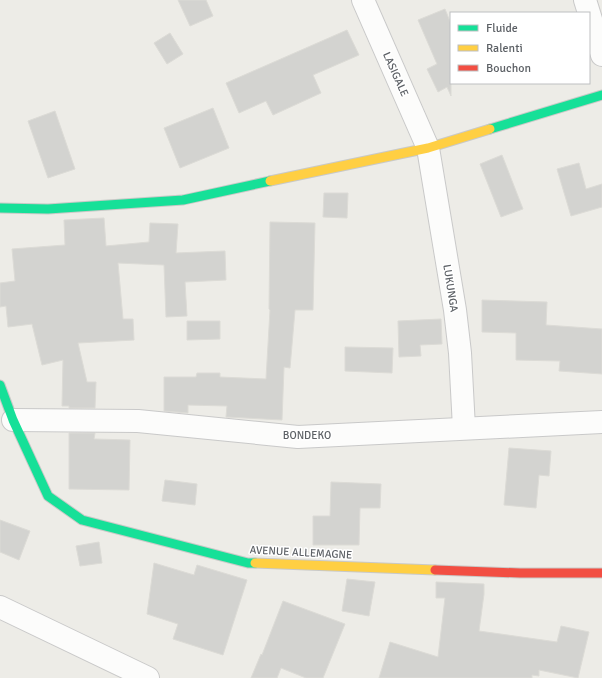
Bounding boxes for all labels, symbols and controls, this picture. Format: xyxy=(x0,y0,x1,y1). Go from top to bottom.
legend xyxy=(450,12,590,84)
text: Fluide xyxy=(486,21,518,36)
text: Ralenti xyxy=(486,41,523,56)
street label: LASIGALE xyxy=(380,50,411,98)
text: Bouchon xyxy=(486,61,531,76)
street label: LUKUNGA xyxy=(440,263,461,313)
street label: BONDEKO xyxy=(283,429,331,442)
street label: AVENUE ALLEMAGNE xyxy=(249,543,353,562)

